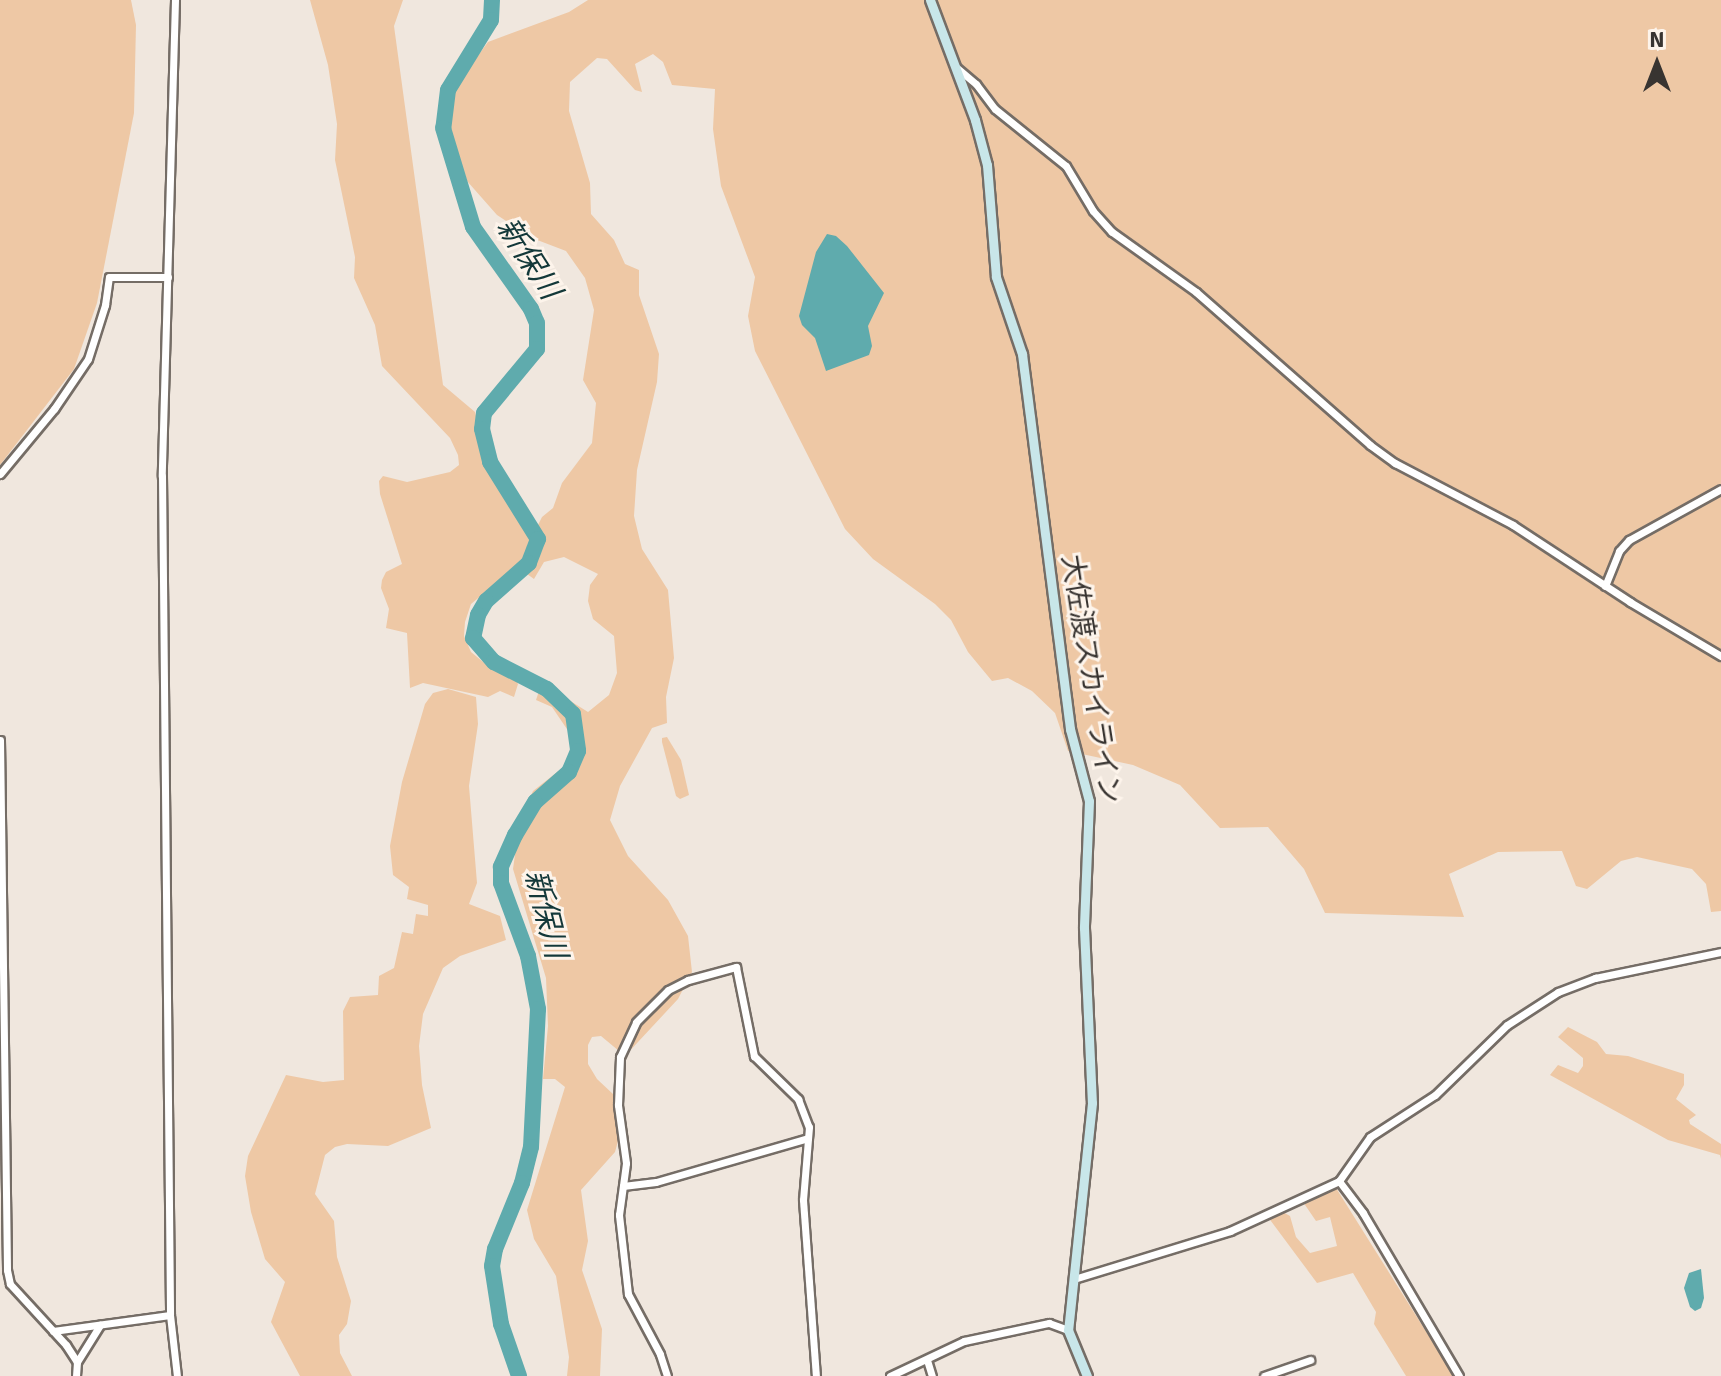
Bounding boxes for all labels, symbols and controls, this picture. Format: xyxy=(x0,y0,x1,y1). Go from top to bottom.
north arrow xyxy=(1617,24,1697,104)
text: N xyxy=(1649,26,1665,53)
water label: 新保川 xyxy=(488,211,568,307)
street label: 大佐渡スカイライン xyxy=(1055,552,1127,806)
water label: 新保川 xyxy=(517,866,573,962)

